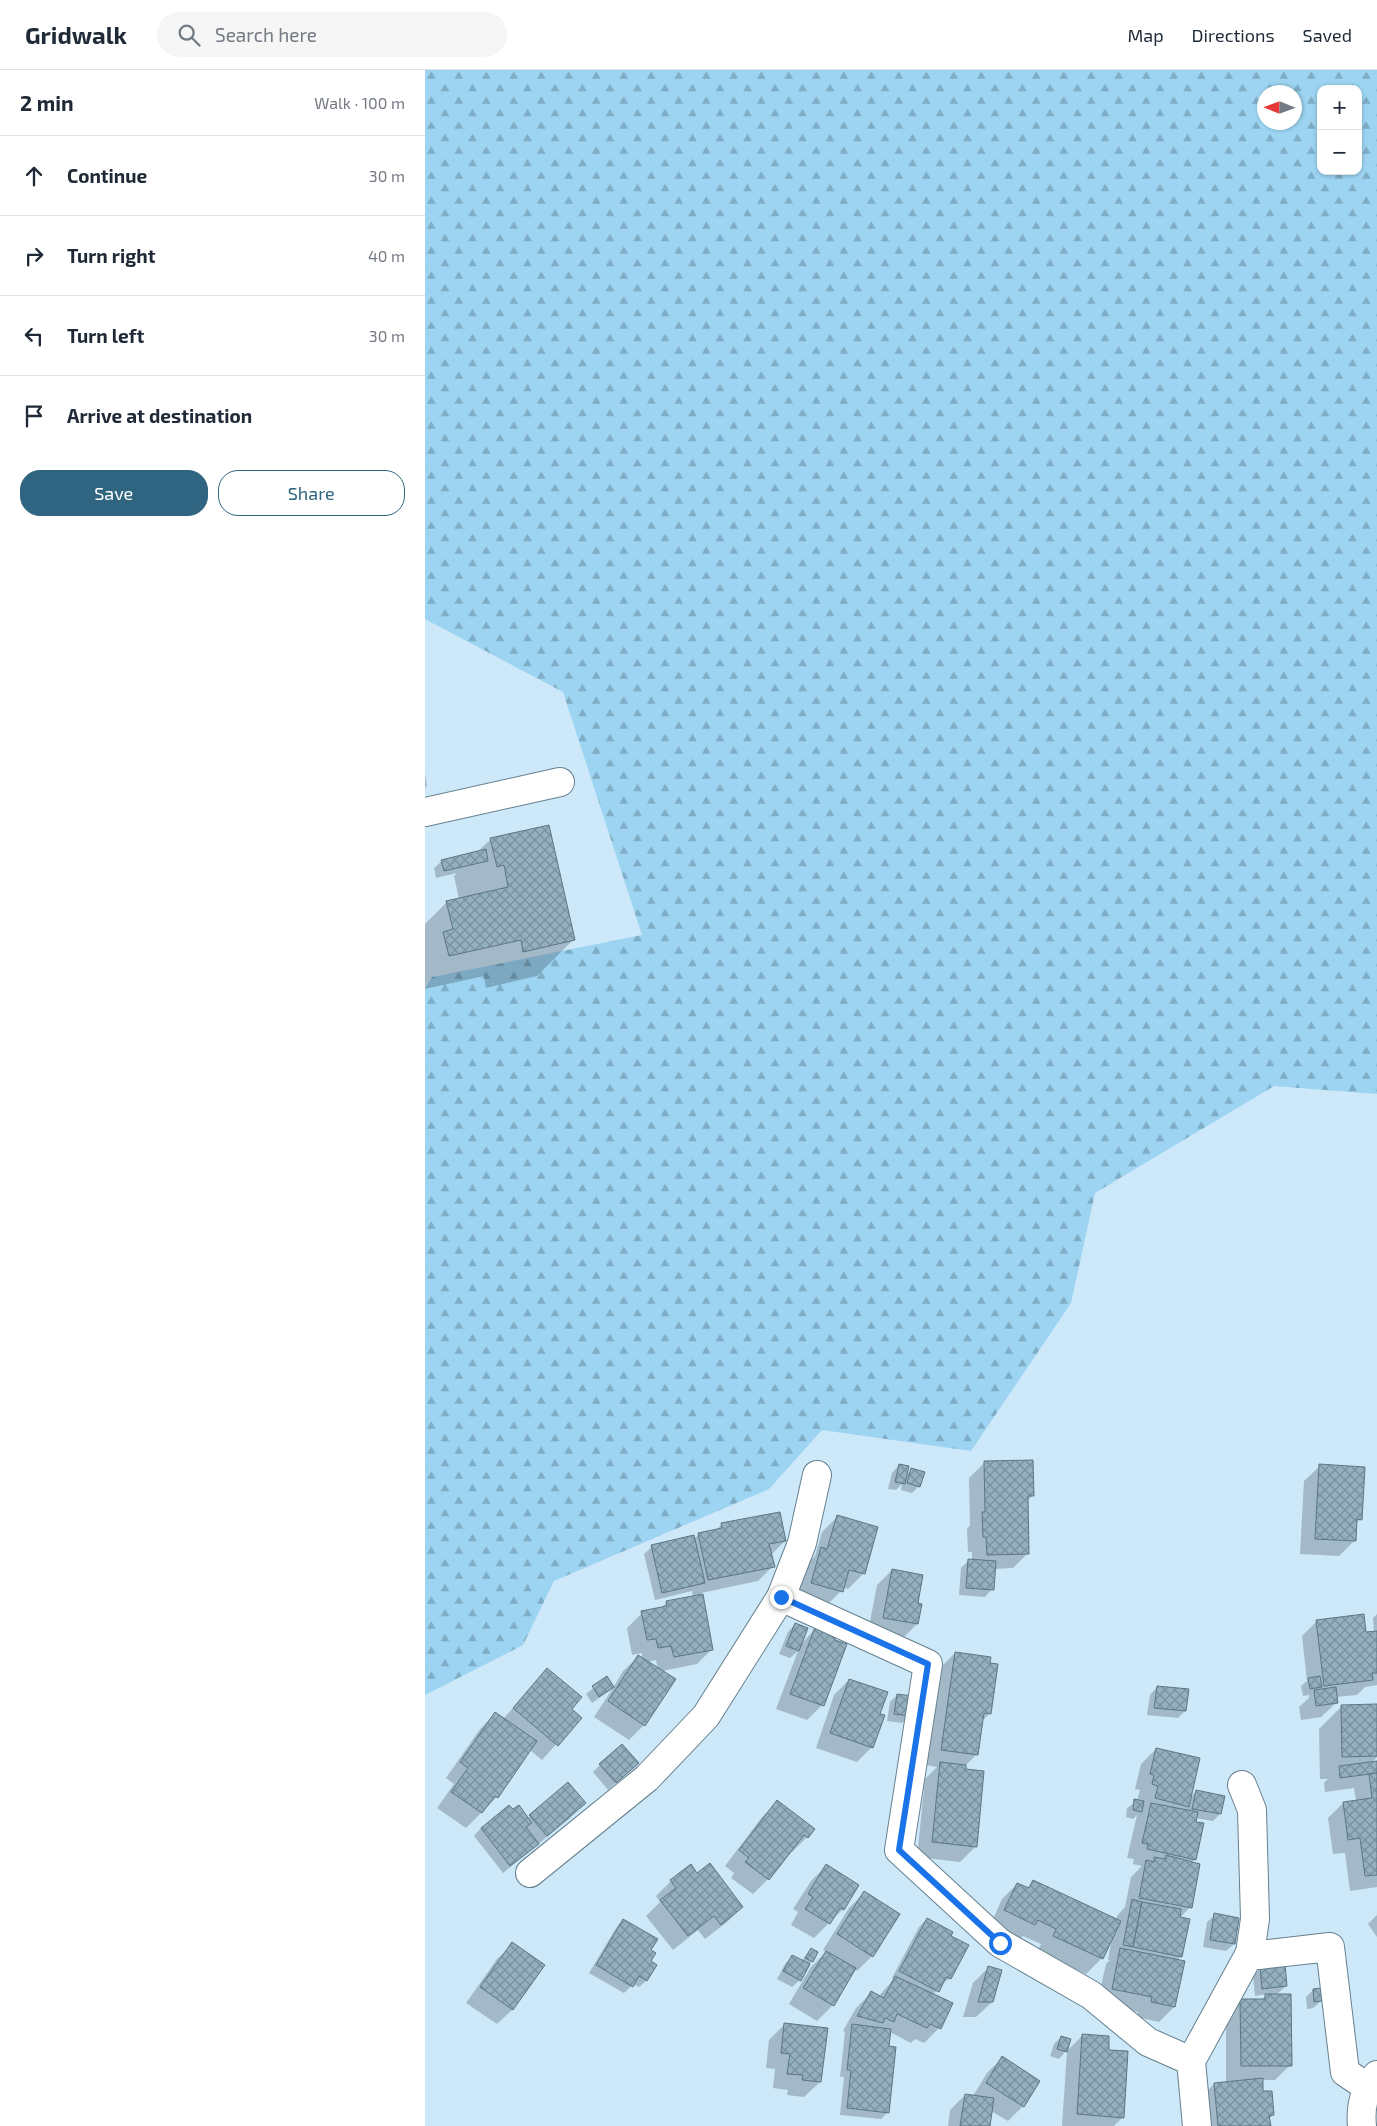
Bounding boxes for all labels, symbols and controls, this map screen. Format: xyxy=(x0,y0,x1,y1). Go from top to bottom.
search box xyxy=(157,12,507,57)
text: Gridwalk xyxy=(25,20,127,49)
icon: search xyxy=(175,21,203,49)
text: Search here xyxy=(215,23,317,46)
text: Map xyxy=(1127,24,1164,46)
text: Directions xyxy=(1192,24,1275,46)
text: Saved xyxy=(1303,24,1352,46)
north arrow xyxy=(1257,85,1302,130)
map controls xyxy=(1317,85,1362,175)
button: + xyxy=(1317,85,1362,130)
text: 2 min xyxy=(20,90,74,115)
text: Walk · 100 m xyxy=(314,93,405,112)
button: − xyxy=(1317,130,1362,175)
icon: ahead xyxy=(20,162,48,190)
text: Continue xyxy=(67,164,147,187)
text: 30 m xyxy=(369,166,405,185)
icon: right xyxy=(20,242,48,270)
text: Turn right xyxy=(67,244,155,267)
text: 40 m xyxy=(368,246,405,265)
icon: left xyxy=(20,322,48,350)
text: Turn left xyxy=(67,324,144,347)
text: 30 m xyxy=(369,326,405,345)
icon: arrive xyxy=(20,402,48,430)
text: Arrive at destination xyxy=(67,404,252,427)
button: Save xyxy=(20,470,208,516)
button: Share xyxy=(218,470,405,516)
route end xyxy=(770,1586,793,1609)
route start xyxy=(989,1932,1012,1955)

